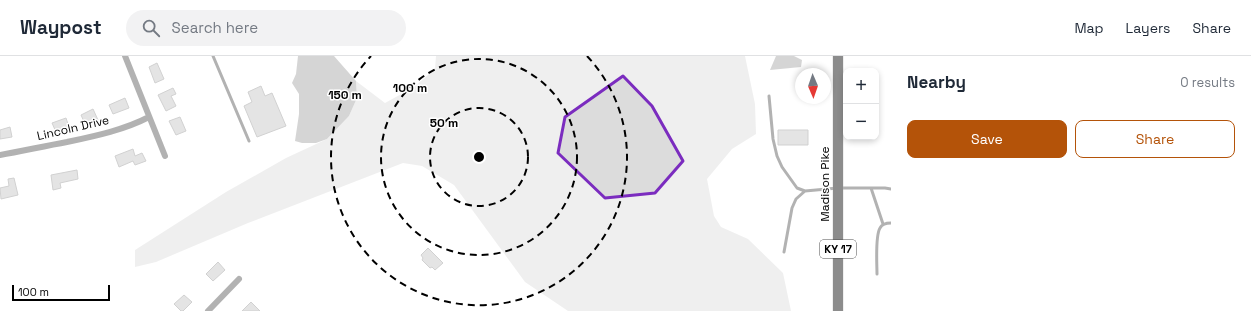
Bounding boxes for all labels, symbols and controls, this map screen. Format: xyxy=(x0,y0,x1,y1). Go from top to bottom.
search box xyxy=(126,10,406,46)
text: Waypost xyxy=(20,15,102,40)
icon: search xyxy=(140,17,162,39)
text: Search here xyxy=(172,18,258,37)
text: Map xyxy=(1074,19,1104,37)
text: Layers xyxy=(1126,19,1170,37)
text: Share xyxy=(1192,19,1231,37)
north arrow xyxy=(795,68,831,104)
map controls xyxy=(843,68,879,140)
button: + xyxy=(843,68,879,104)
text: Nearby xyxy=(907,71,966,93)
text: 0 results xyxy=(1180,74,1235,91)
text: 100 m xyxy=(393,80,427,96)
text: 150 m xyxy=(328,87,362,103)
button: − xyxy=(843,104,879,140)
street label: Lincoln Drive xyxy=(35,112,111,144)
text: 50 m xyxy=(430,115,458,131)
button: Save xyxy=(907,120,1067,158)
button: Share xyxy=(1075,120,1235,158)
street label: Madison Pike xyxy=(817,146,833,222)
centre of rings xyxy=(472,150,486,164)
road number: KY 17 xyxy=(820,240,856,258)
scale bar xyxy=(12,283,110,302)
text: 100 m xyxy=(18,285,49,299)

